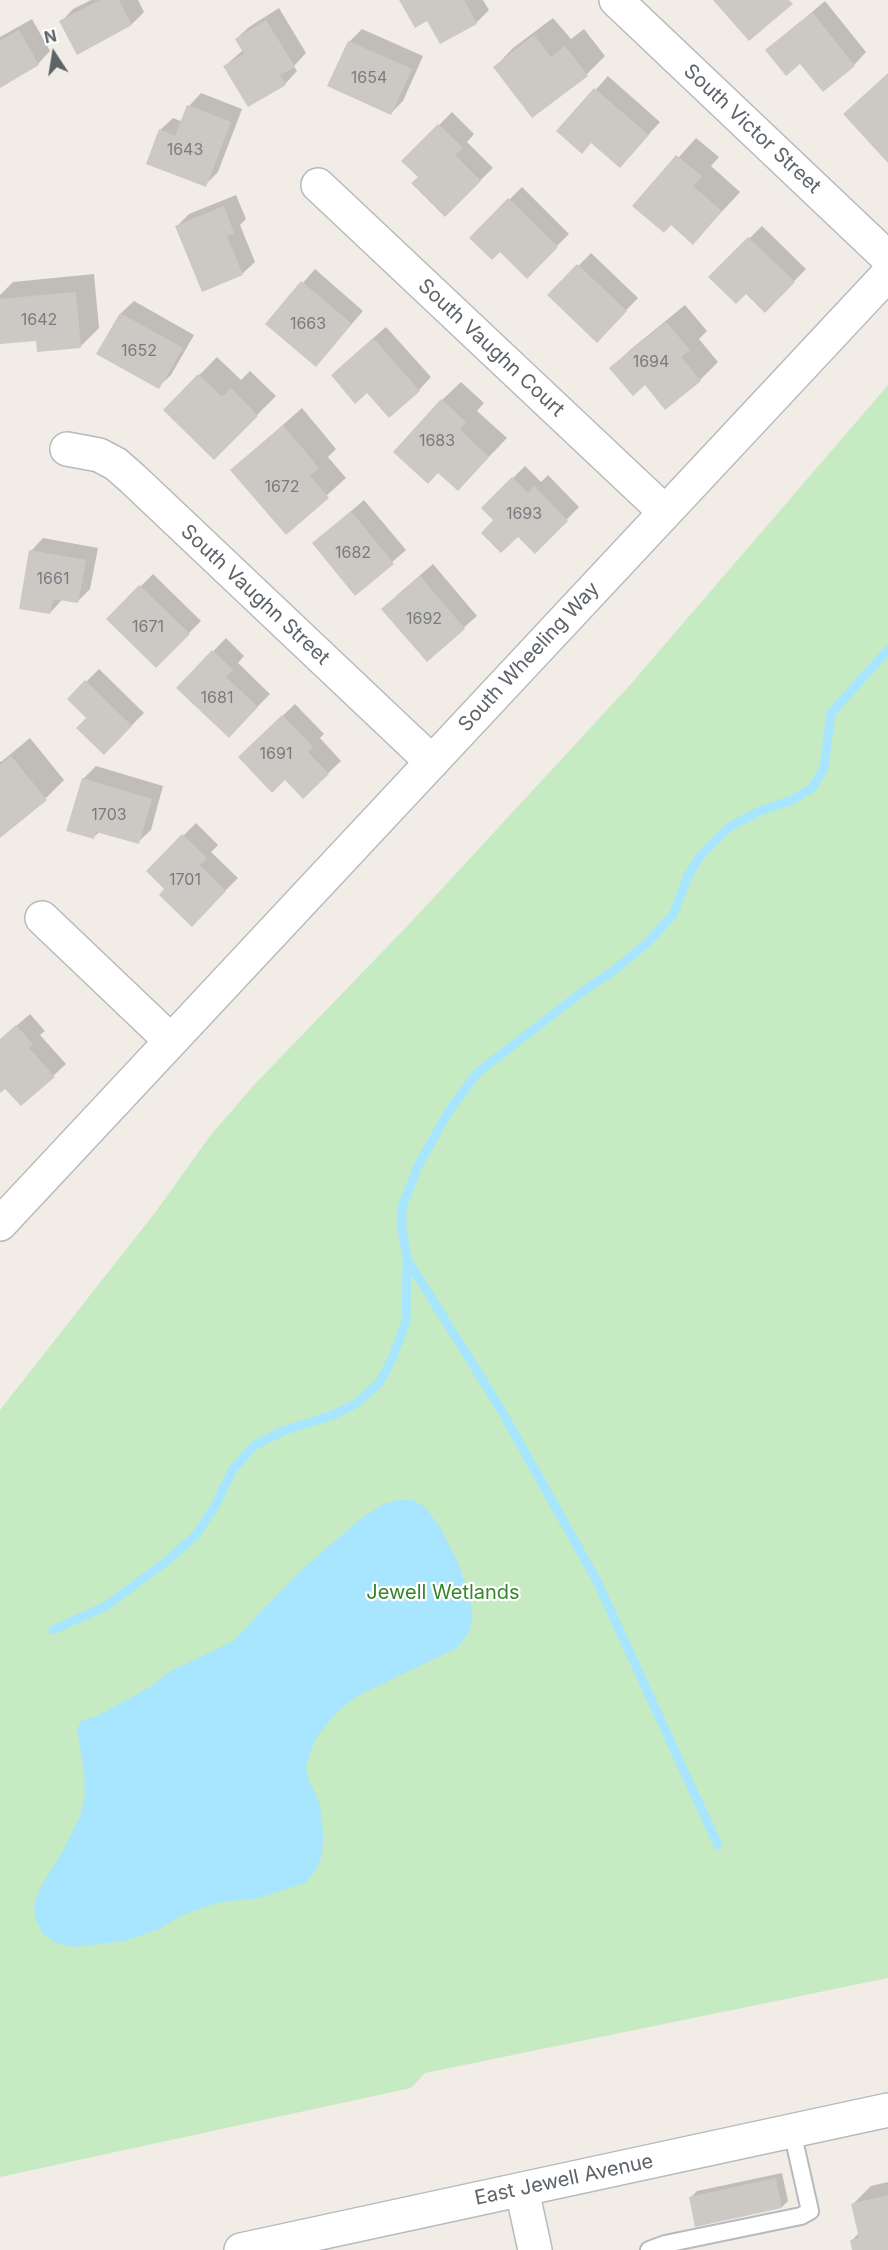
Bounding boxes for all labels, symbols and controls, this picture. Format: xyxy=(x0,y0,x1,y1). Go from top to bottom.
north arrow xyxy=(24,24,84,84)
text: N xyxy=(42,25,58,47)
street label: South Victor Street xyxy=(678,59,826,199)
house number: 1654 xyxy=(351,68,387,88)
house number: 1643 xyxy=(167,140,203,160)
street label: South Vaughn Court xyxy=(413,274,569,422)
house number: 1642 xyxy=(21,310,57,330)
house number: 1663 xyxy=(290,314,326,334)
house number: 1652 xyxy=(121,341,157,361)
house number: 1694 xyxy=(633,352,669,372)
house number: 1683 xyxy=(419,431,455,451)
house number: 1672 xyxy=(264,477,300,497)
house number: 1693 xyxy=(506,504,542,524)
street label: South Vaughn Street xyxy=(176,520,334,670)
house number: 1682 xyxy=(335,543,371,563)
house number: 1661 xyxy=(37,569,69,589)
street label: South Wheeling Way xyxy=(453,577,605,737)
house number: 1692 xyxy=(406,609,442,629)
house number: 1671 xyxy=(132,617,164,637)
house number: 1681 xyxy=(201,688,233,708)
house number: 1691 xyxy=(260,744,292,764)
house number: 1703 xyxy=(91,805,127,825)
house number: 1701 xyxy=(169,870,201,890)
park label: Jewell Wetlands xyxy=(366,1581,520,1605)
street label: East Jewell Avenue xyxy=(473,2149,655,2211)

